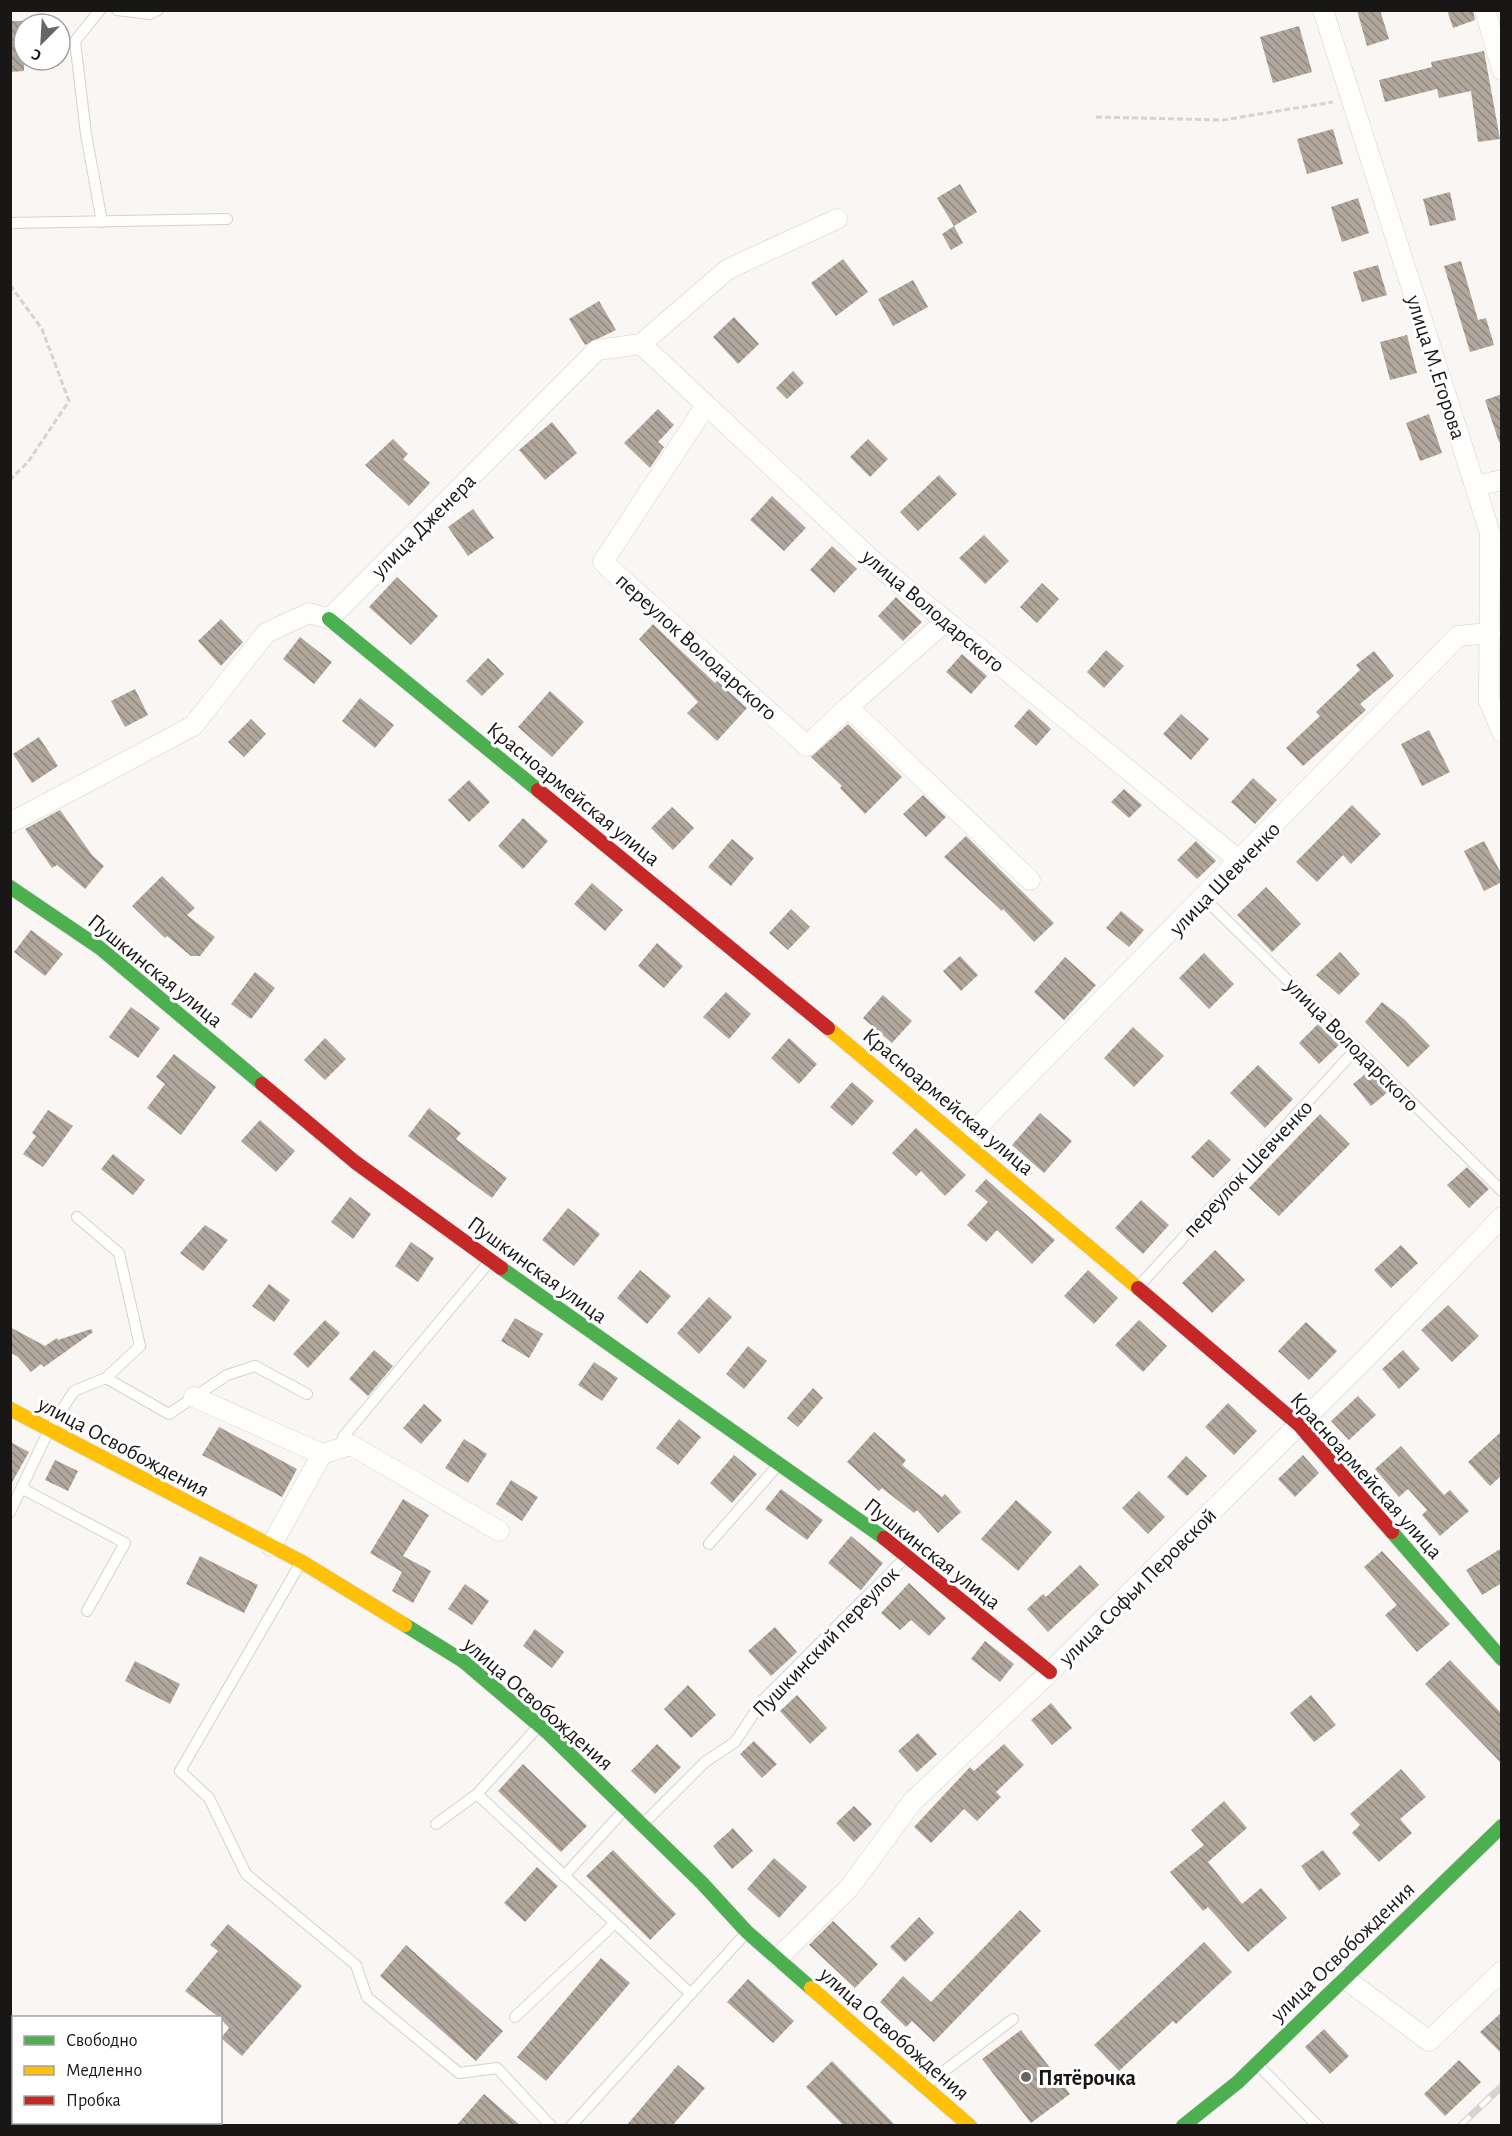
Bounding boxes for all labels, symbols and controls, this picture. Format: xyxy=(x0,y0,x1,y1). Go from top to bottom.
north arrow xyxy=(12,12,72,72)
text: С xyxy=(29,46,44,64)
street label: улица М.Егорова xyxy=(1402,292,1470,442)
street label: улица Дженера xyxy=(367,469,480,583)
street label: улица Володарского xyxy=(857,544,1009,677)
street label: переулок Володарского xyxy=(611,569,781,725)
street label: Красноармейская улица xyxy=(483,717,664,870)
street label: улица Шевченко xyxy=(1165,818,1284,940)
street label: Пушкинская улица xyxy=(84,910,227,1032)
street label: улица Володарского xyxy=(1281,973,1423,1116)
street label: Красноармейская улица xyxy=(859,1024,1038,1179)
street label: переулок Шевченко xyxy=(1179,1096,1317,1242)
street label: Пушкинская улица xyxy=(464,1212,611,1328)
street label: Красноармейская улица xyxy=(1286,1388,1447,1563)
street label: улица Освобождения xyxy=(33,1392,213,1501)
street label: Пушкинская улица xyxy=(860,1494,1005,1614)
street label: улица Софьи Перовской xyxy=(1054,1504,1221,1670)
street label: Пушкинский переулок xyxy=(748,1562,903,1721)
street label: улица Освобождения xyxy=(459,1632,617,1774)
street label: улица Освобождения xyxy=(1266,1878,1419,2026)
street label: улица Освобождения xyxy=(815,1962,973,2104)
legend xyxy=(12,2016,222,2124)
text: Свободно xyxy=(66,2031,138,2050)
text: Медленно xyxy=(66,2062,142,2080)
place label: Пятёрочка xyxy=(1038,2067,1136,2089)
marker: Пятёрочка xyxy=(1019,2070,1033,2084)
text: Пробка xyxy=(66,2091,121,2110)

